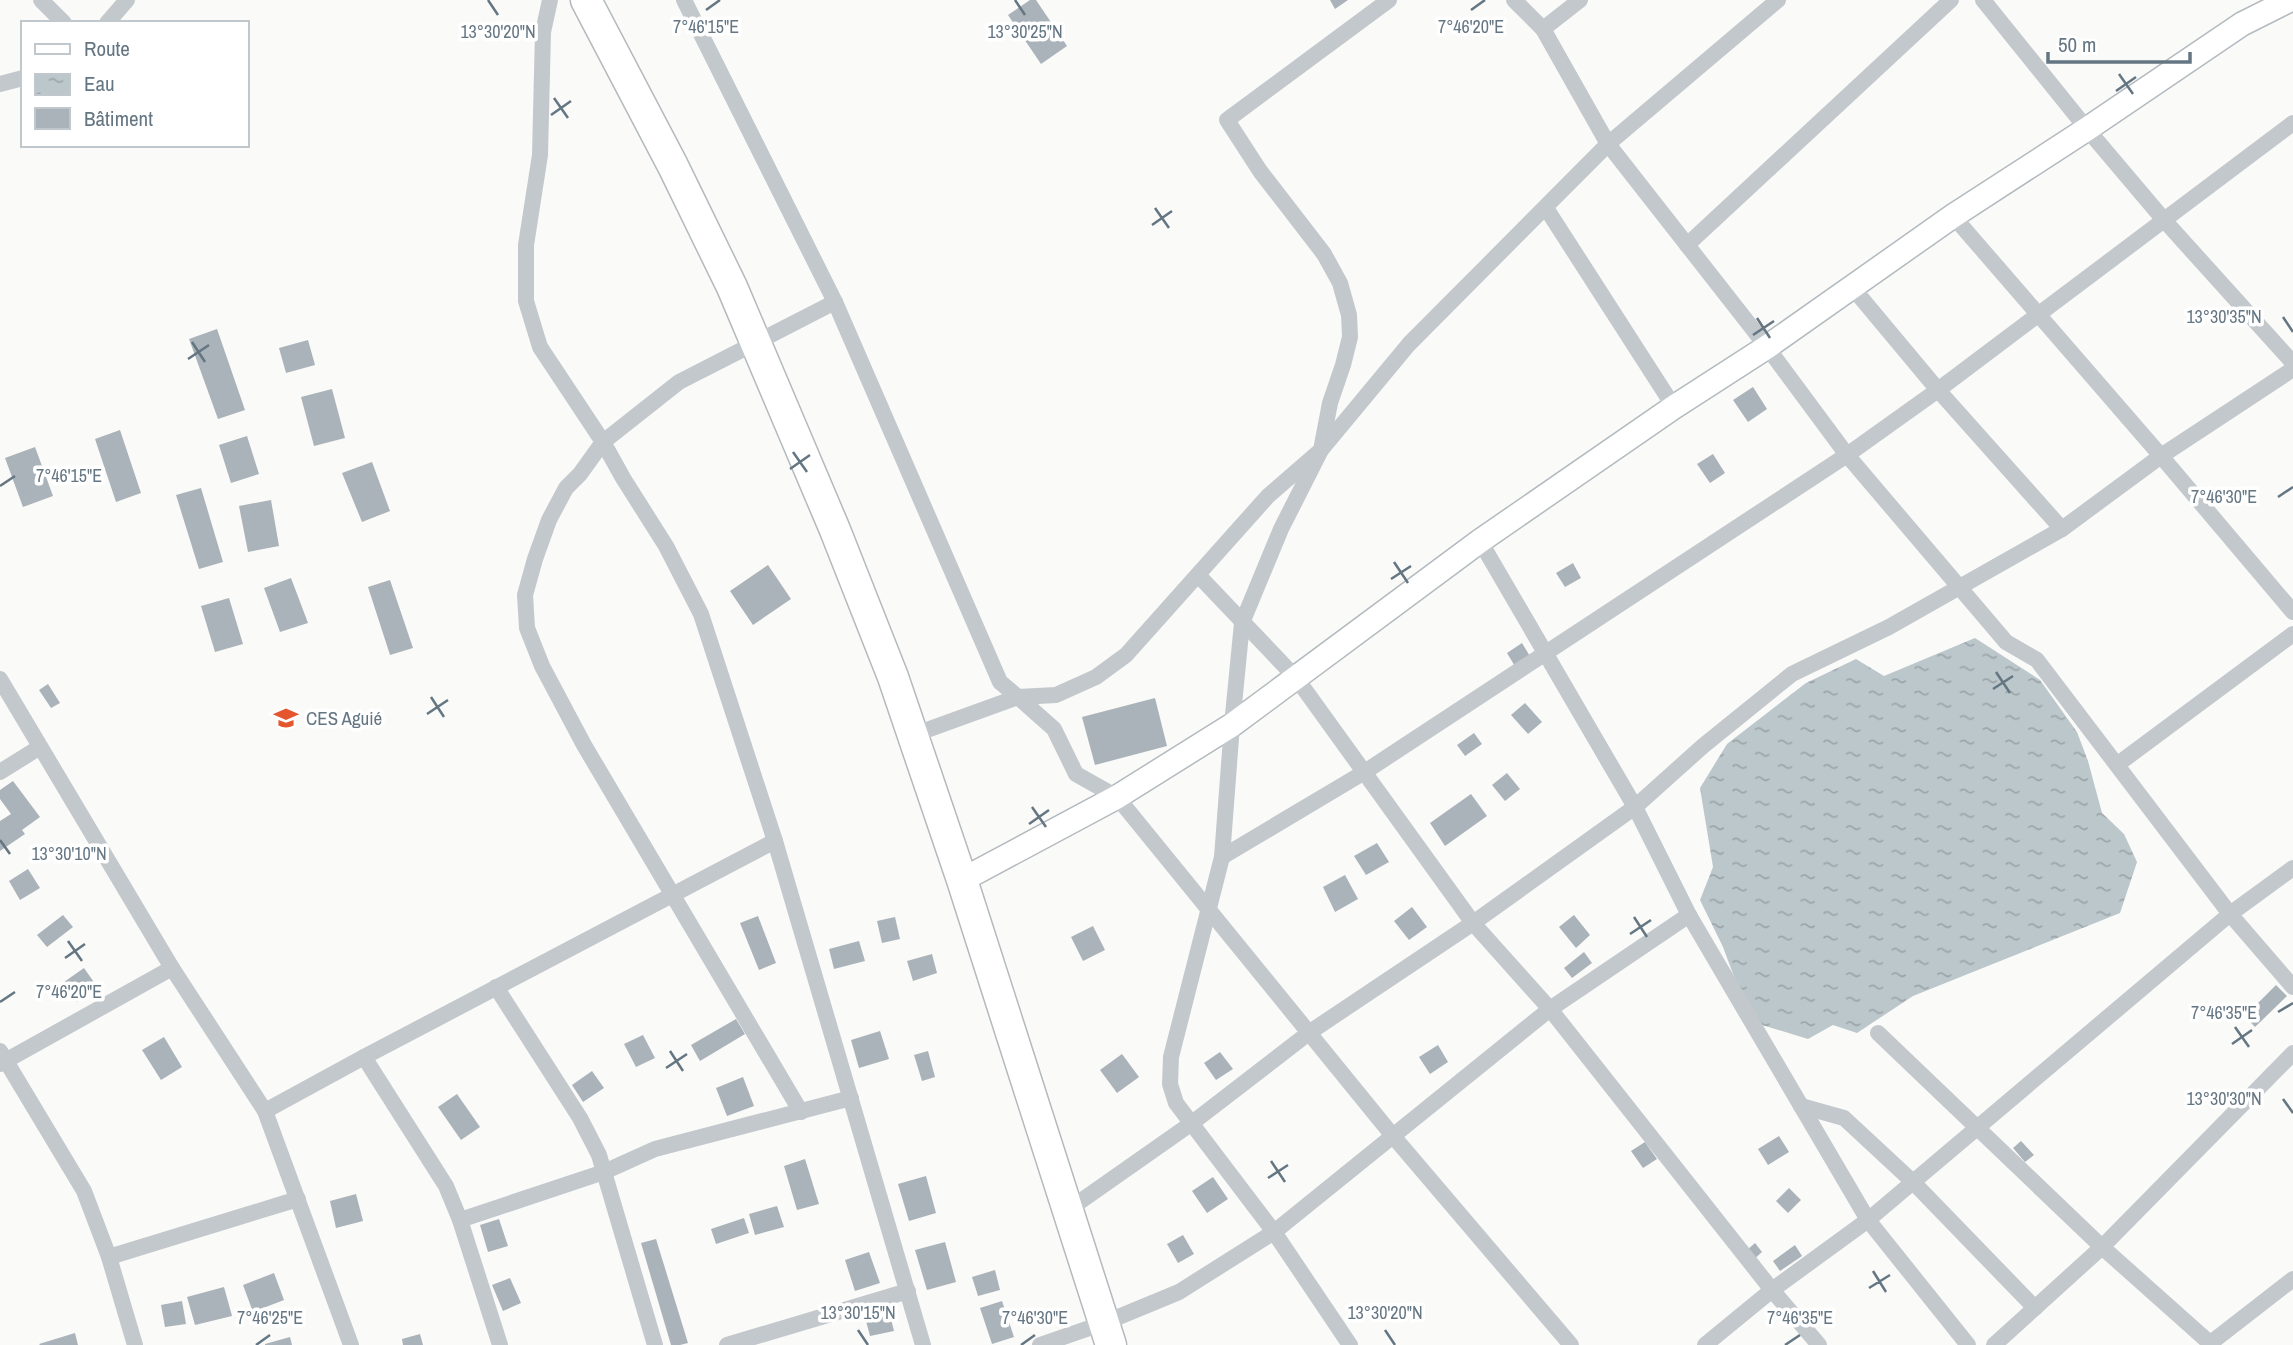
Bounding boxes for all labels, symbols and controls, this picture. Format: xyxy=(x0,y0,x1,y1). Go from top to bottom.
text: 7°46'15"E xyxy=(673,14,739,39)
text: 7°46'20"E xyxy=(1438,14,1504,39)
text: 13°30'20"N xyxy=(460,19,536,44)
text: 13°30'25"N xyxy=(987,19,1063,44)
legend xyxy=(21,21,248,147)
scale bar xyxy=(2048,21,2190,65)
text: 50 m xyxy=(2058,30,2096,59)
text: Route xyxy=(84,34,130,63)
text: Eau xyxy=(84,69,115,98)
text: Bâtiment xyxy=(84,104,153,133)
text: 13°30'35"N xyxy=(2186,304,2262,329)
text: 7°46'15"E xyxy=(36,463,102,488)
text: 7°46'30"E xyxy=(2191,484,2257,509)
school or university icon: CES Aguié xyxy=(272,704,300,732)
place label: CES Aguié xyxy=(306,705,382,731)
text: 13°30'10"N xyxy=(31,841,107,866)
text: 7°46'20"E xyxy=(36,979,102,1004)
text: 7°46'35"E xyxy=(2191,1000,2257,1025)
text: 13°30'30"N xyxy=(2186,1086,2262,1111)
text: 13°30'15"N xyxy=(820,1300,896,1325)
text: 13°30'20"N xyxy=(1347,1300,1423,1325)
text: 7°46'25"E xyxy=(237,1305,303,1330)
text: 7°46'30"E xyxy=(1002,1305,1068,1330)
text: 7°46'35"E xyxy=(1767,1305,1833,1330)

